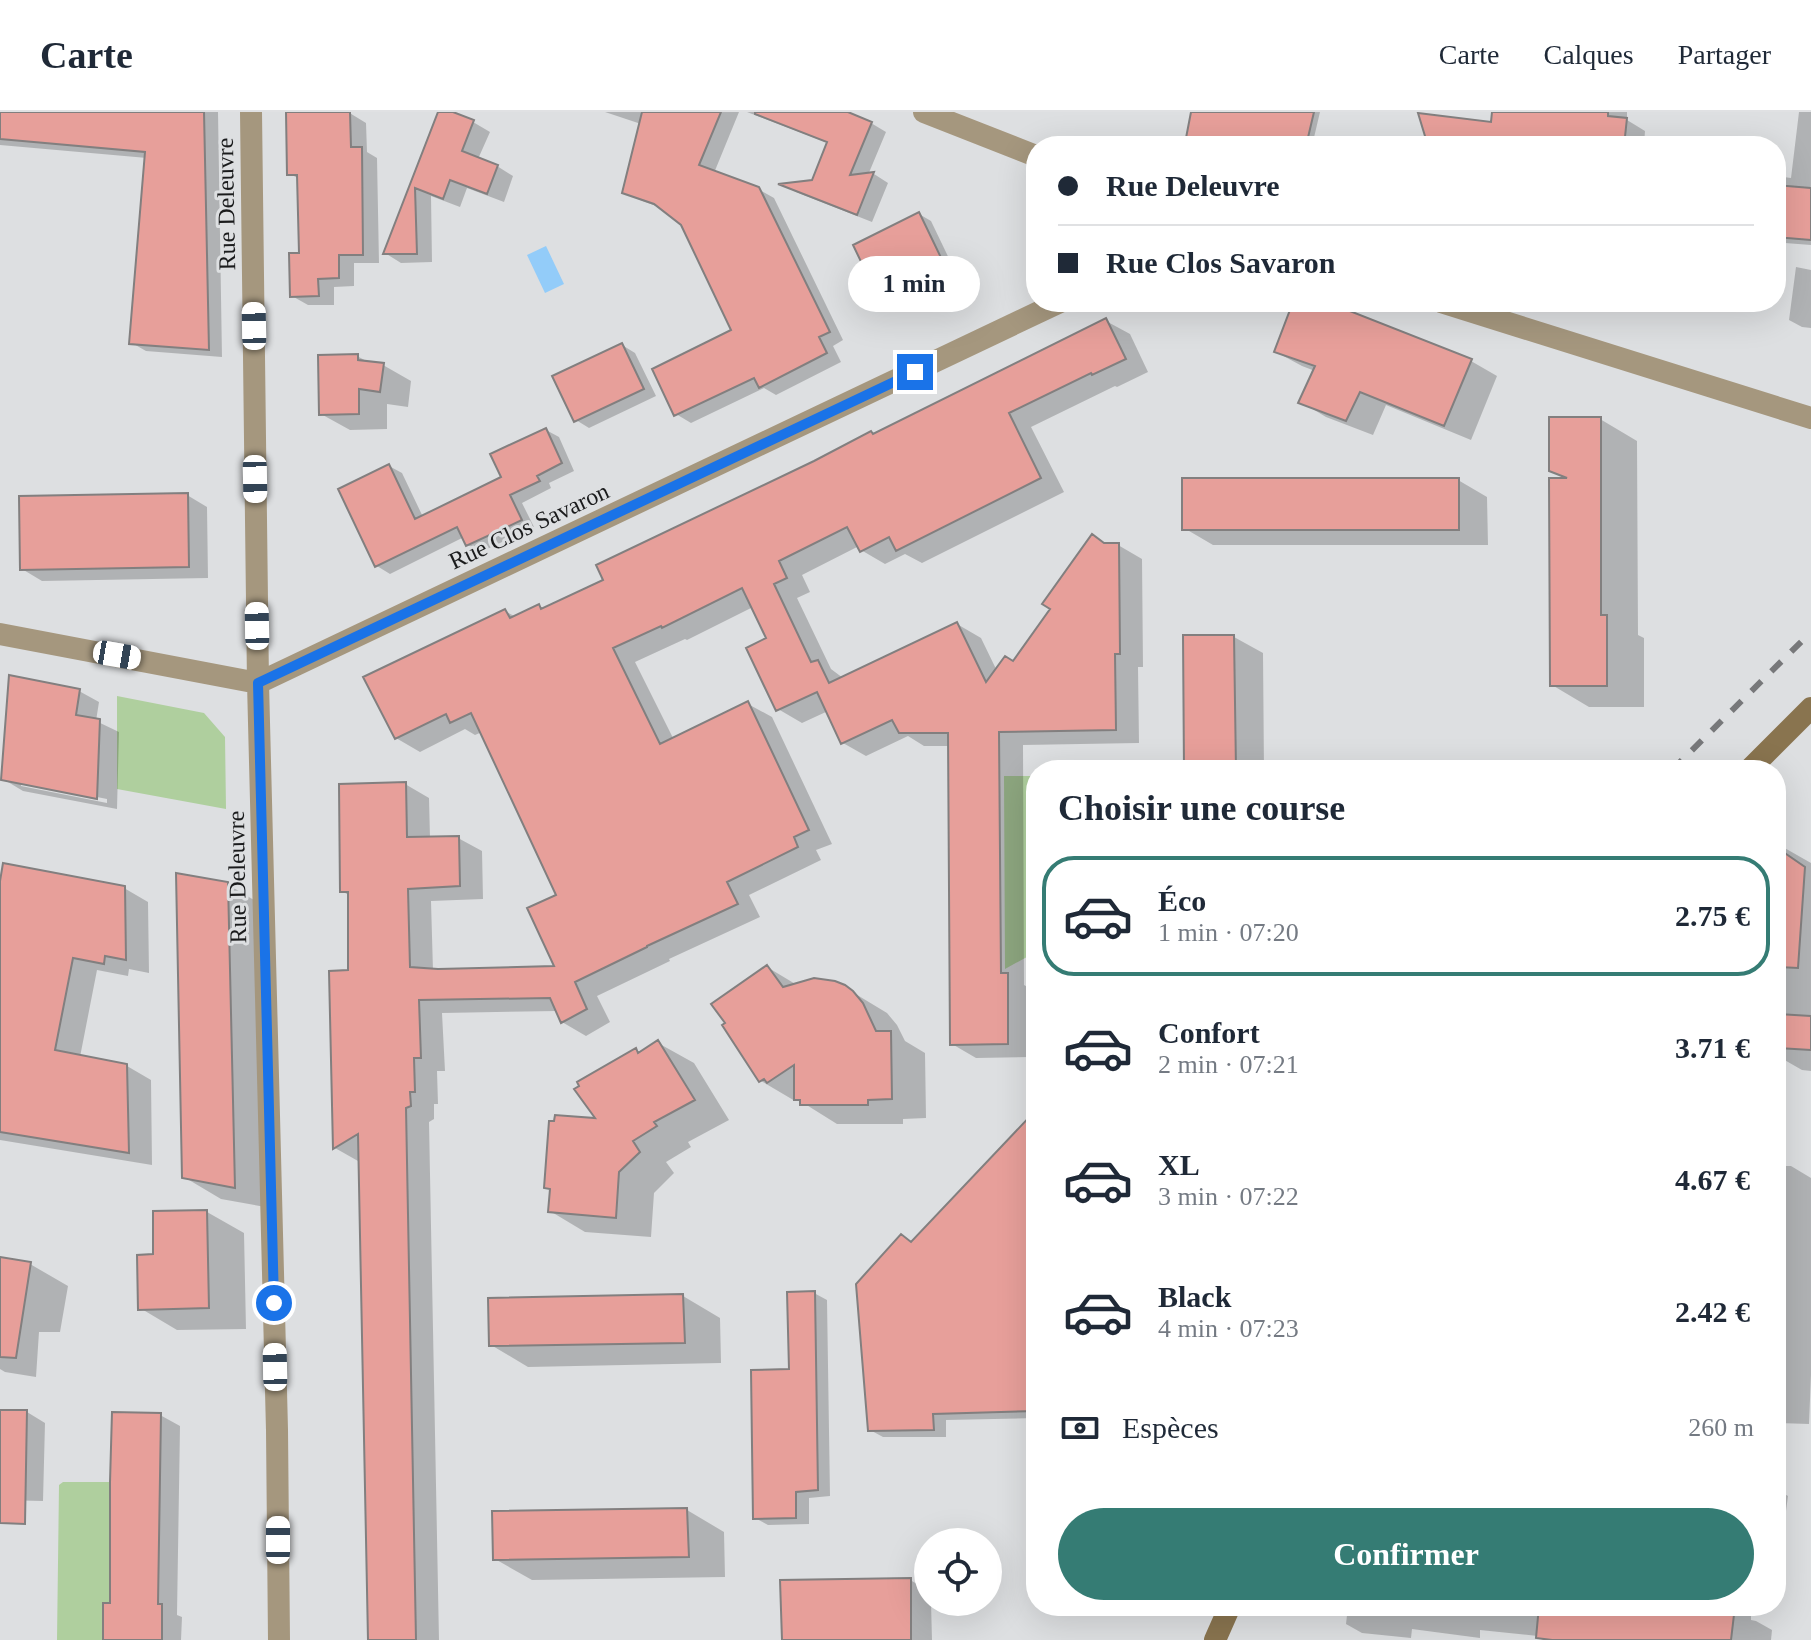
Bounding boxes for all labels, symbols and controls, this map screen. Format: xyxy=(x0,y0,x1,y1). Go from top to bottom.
text: Carte xyxy=(40,34,133,76)
text: Carte xyxy=(1439,39,1499,70)
text: Calques xyxy=(1543,39,1634,70)
text: Partager xyxy=(1678,39,1771,70)
street label: Rue Deleuvre xyxy=(212,137,240,271)
text: Rue Deleuvre xyxy=(1106,169,1280,202)
text: Rue Clos Savaron xyxy=(1106,246,1335,279)
callout: 1 min xyxy=(849,256,981,312)
text: 1 min xyxy=(883,269,945,298)
car xyxy=(242,302,266,350)
route end xyxy=(897,354,933,390)
car xyxy=(243,455,267,503)
street label: Rue Clos Savaron xyxy=(445,478,613,574)
car xyxy=(245,602,269,650)
car xyxy=(91,639,143,671)
text: Choisir une course xyxy=(1058,788,1345,828)
street label: Rue Deleuvre xyxy=(223,810,251,944)
icon: car xyxy=(1062,880,1134,952)
text: Éco xyxy=(1158,884,1206,917)
text: 2.75 € xyxy=(1675,899,1750,932)
text: 1 min · 07:20 xyxy=(1158,918,1299,947)
icon: car xyxy=(1062,1012,1134,1084)
text: Confort xyxy=(1158,1016,1260,1049)
text: 3.71 € xyxy=(1675,1031,1750,1064)
text: 2 min · 07:21 xyxy=(1158,1050,1299,1079)
icon: car xyxy=(1062,1144,1134,1216)
text: XL xyxy=(1158,1148,1200,1181)
text: 4.67 € xyxy=(1675,1163,1750,1196)
text: 3 min · 07:22 xyxy=(1158,1182,1299,1211)
icon: car xyxy=(1062,1276,1134,1348)
text: Black xyxy=(1158,1280,1231,1313)
route start xyxy=(256,1285,292,1321)
text: 2.42 € xyxy=(1675,1295,1750,1328)
text: 4 min · 07:23 xyxy=(1158,1314,1299,1343)
car xyxy=(263,1343,287,1391)
icon: cash xyxy=(1058,1406,1102,1450)
text: Espèces xyxy=(1122,1411,1219,1444)
text: 260 m xyxy=(1688,1413,1754,1442)
button: Confirmer xyxy=(1058,1508,1754,1600)
car xyxy=(266,1516,290,1564)
map controls xyxy=(914,1528,1002,1616)
button: locate xyxy=(914,1528,1002,1616)

